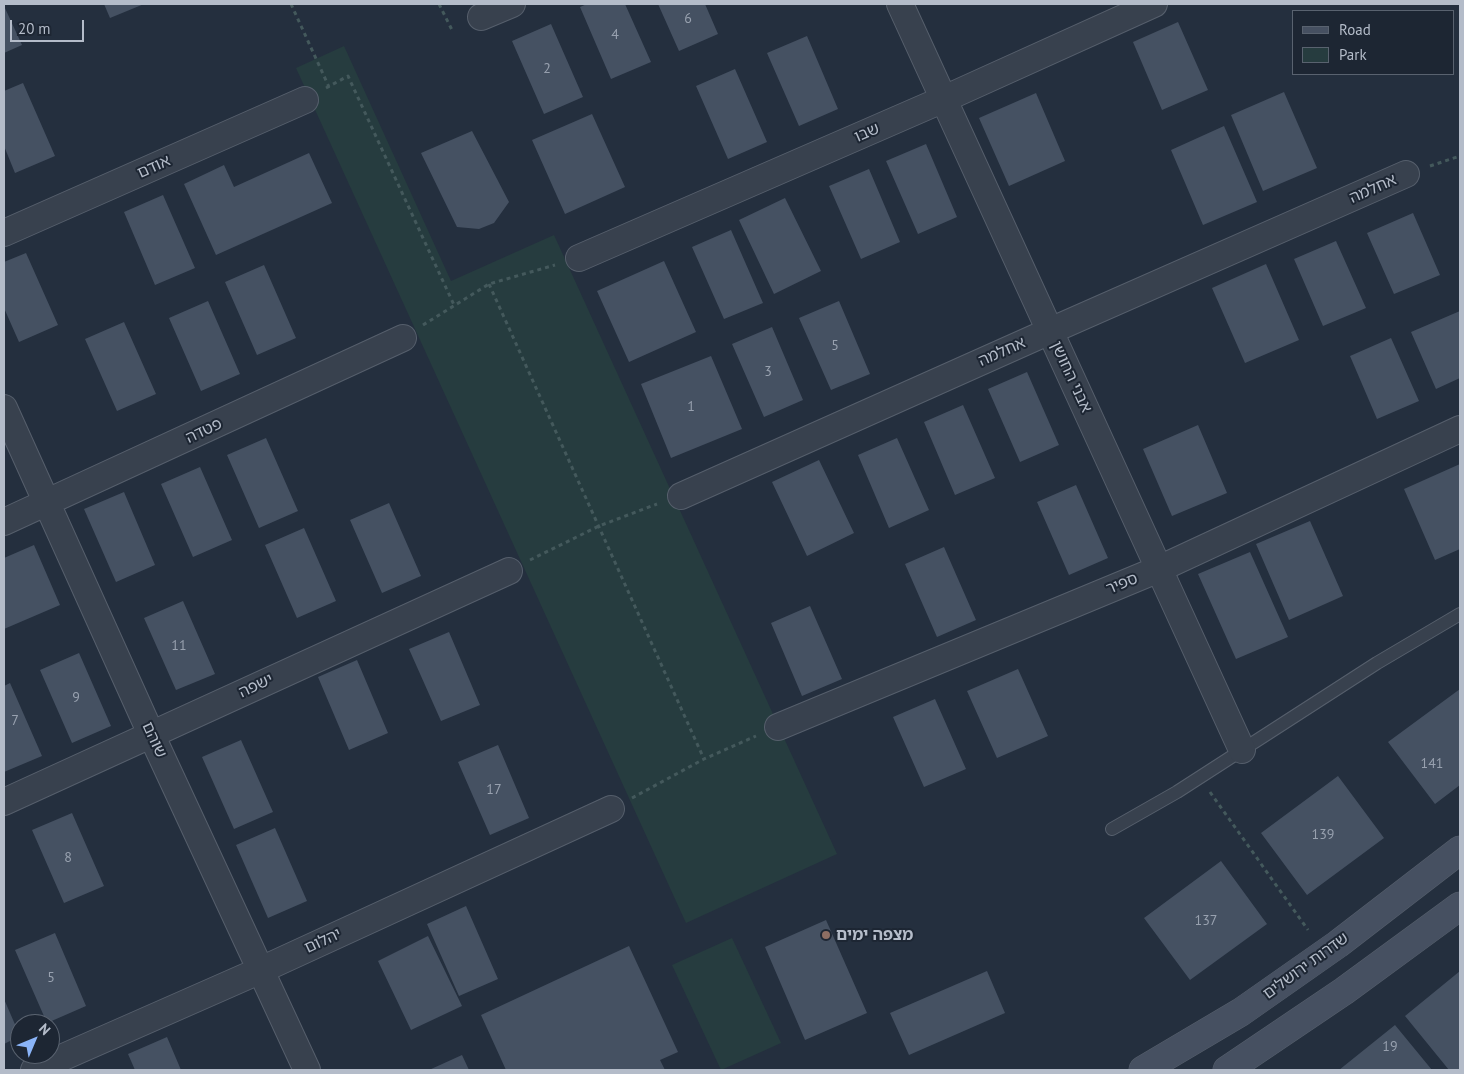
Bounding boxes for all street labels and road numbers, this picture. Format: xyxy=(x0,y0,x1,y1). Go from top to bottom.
street label: שבו xyxy=(852,119,882,147)
street label: אודם xyxy=(134,151,174,183)
street label: אחלמה xyxy=(1346,170,1400,208)
street label: אחלמה xyxy=(975,333,1029,371)
street label: אבני החושן xyxy=(1046,338,1096,416)
street label: פטדה xyxy=(183,414,225,448)
street label: ספיר xyxy=(1103,569,1141,599)
street label: ישפה xyxy=(236,670,276,702)
street label: שוהם xyxy=(137,719,171,761)
street label: יהלום xyxy=(302,924,344,958)
street label: שדרות ירושלים xyxy=(1260,929,1352,1003)

